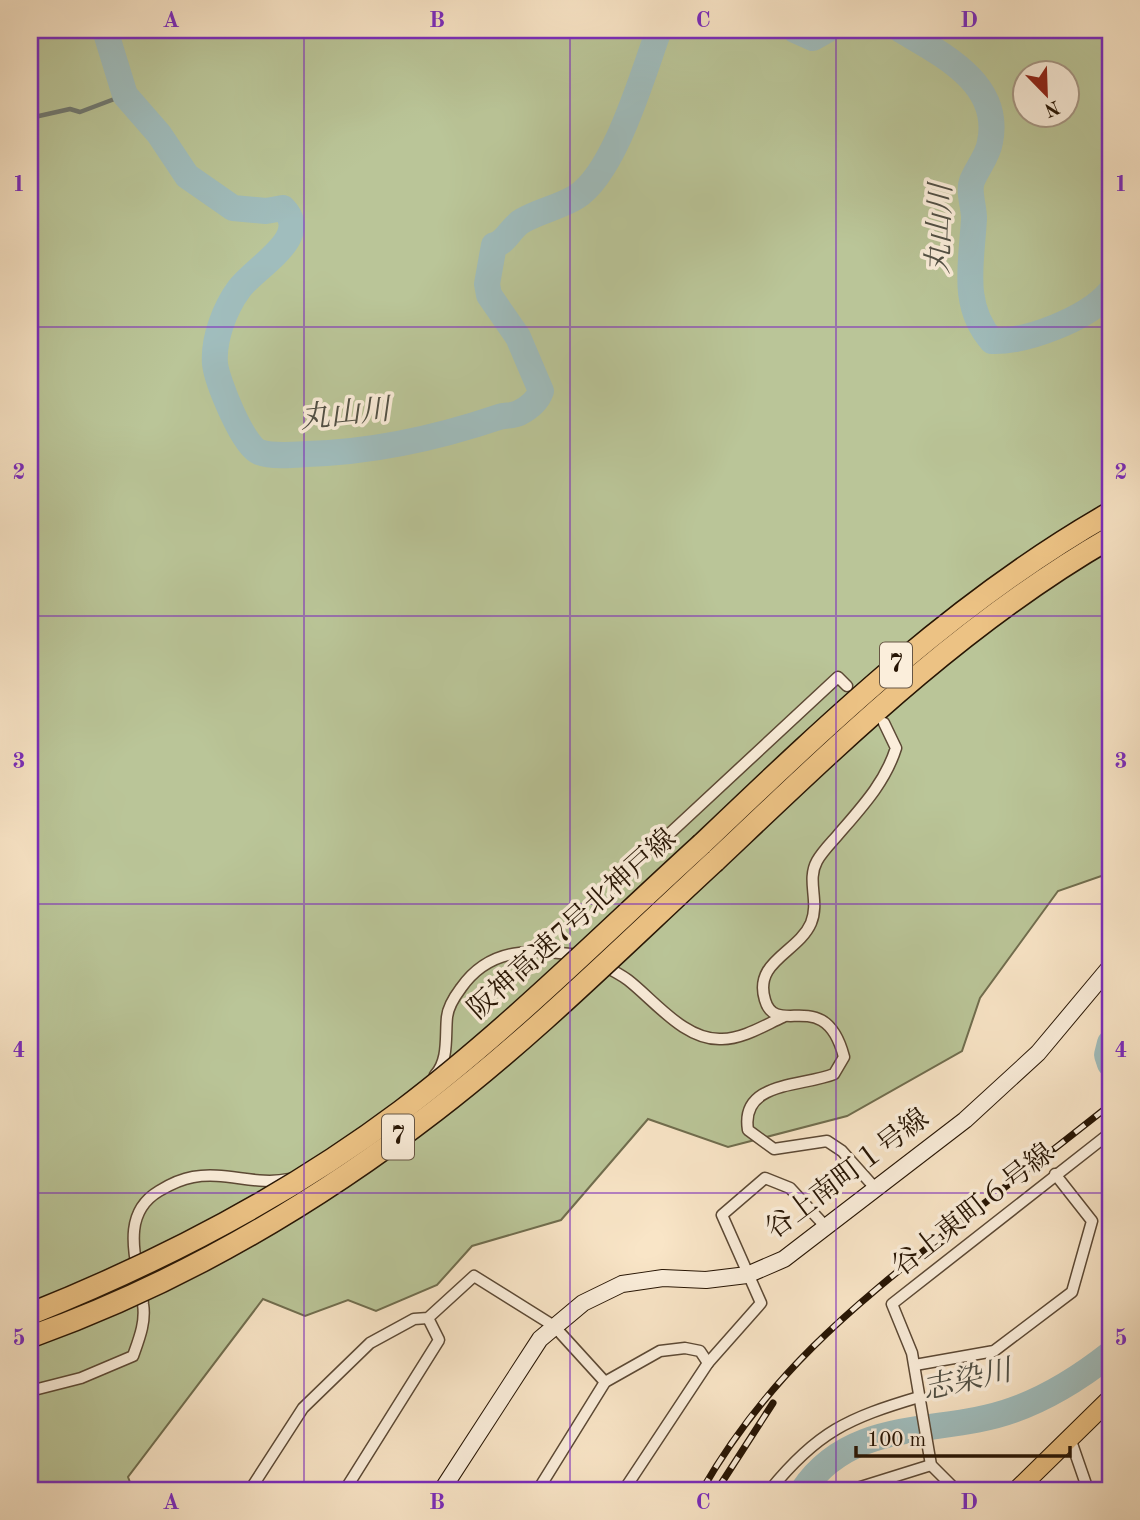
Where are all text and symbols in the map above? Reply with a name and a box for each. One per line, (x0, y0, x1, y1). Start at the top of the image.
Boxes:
text: A (162, 9, 180, 32)
text: B (429, 9, 445, 32)
text: C (695, 9, 711, 32)
text: D (960, 9, 978, 32)
north arrow (1010, 60, 1080, 130)
text: N (1041, 96, 1062, 119)
text: 1 (12, 173, 26, 196)
text: 1 (1114, 173, 1128, 196)
water label: 丸山川 (921, 180, 958, 274)
water label: 丸山川 (298, 392, 394, 435)
text: 2 (12, 461, 26, 484)
text: 2 (1114, 461, 1128, 484)
road number: 7 (880, 642, 912, 688)
text: 3 (12, 750, 26, 773)
text: 3 (1114, 750, 1128, 773)
street label: 阪神高速7号北神戸線 (462, 823, 682, 1025)
text: 4 (12, 1039, 26, 1062)
text: 4 (1114, 1039, 1128, 1062)
street label: 谷上南町１号線 (759, 1102, 935, 1245)
road number: 7 (382, 1114, 414, 1160)
street label: 谷上東町６号線 (886, 1137, 1060, 1282)
text: 5 (12, 1327, 26, 1350)
text: 5 (1114, 1327, 1128, 1350)
water label: 志染川 (919, 1353, 1017, 1406)
scale bar (856, 1415, 1070, 1459)
text: 100 m (867, 1430, 926, 1451)
text: A (162, 1491, 180, 1514)
text: B (429, 1491, 445, 1514)
text: C (695, 1491, 711, 1514)
text: D (960, 1491, 978, 1514)

